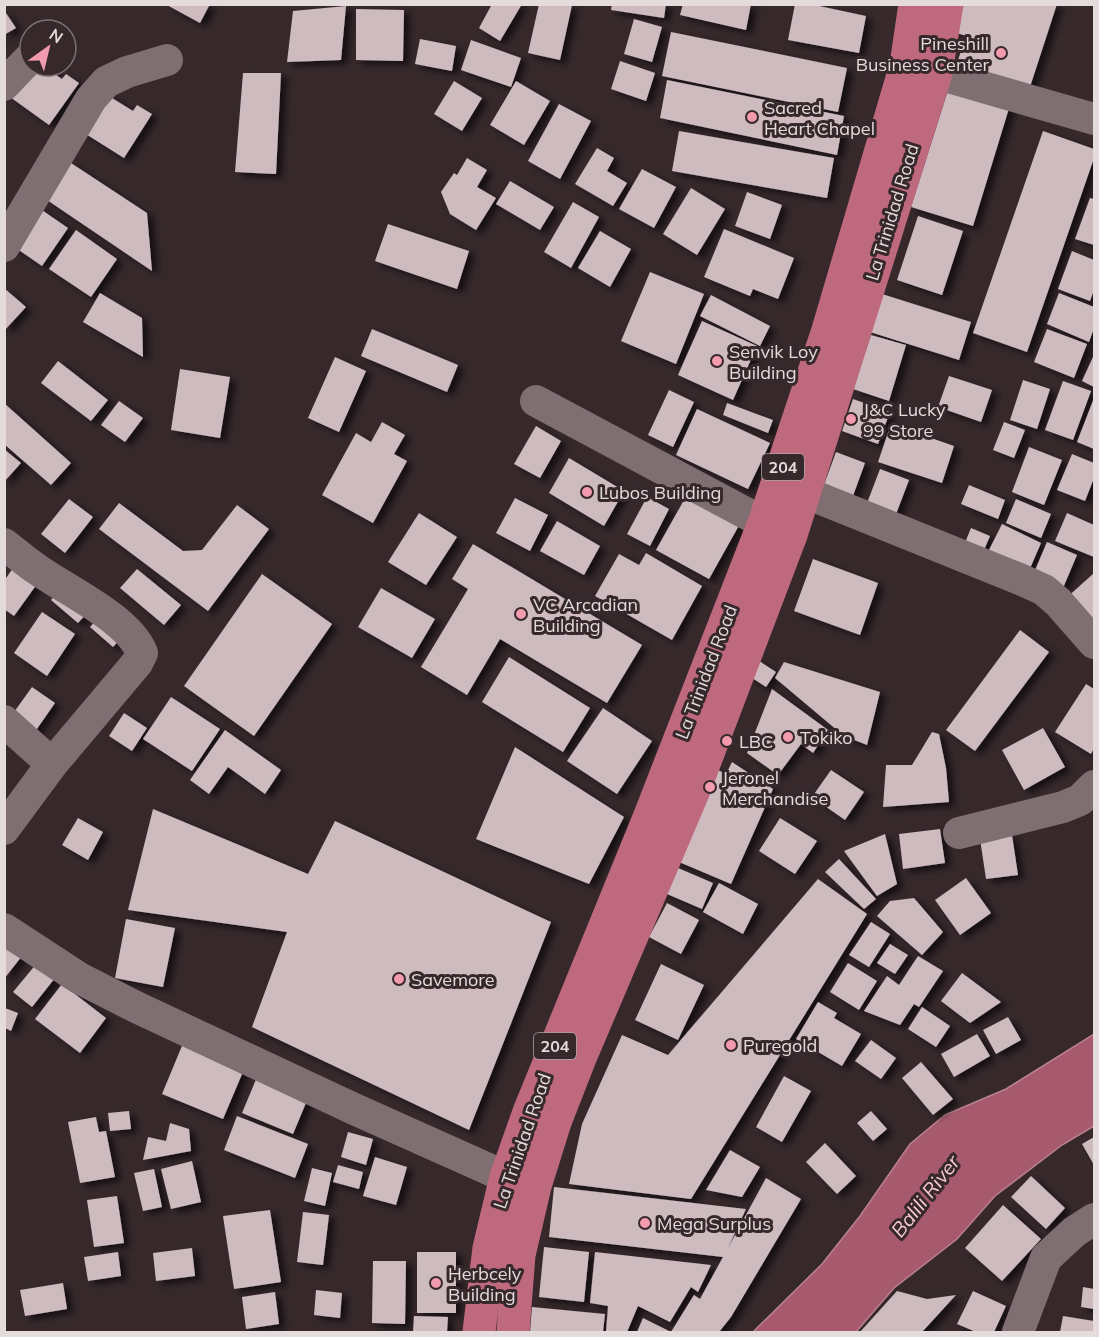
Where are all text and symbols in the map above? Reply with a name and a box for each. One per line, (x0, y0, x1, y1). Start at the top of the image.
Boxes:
north arrow (18, 18, 78, 78)
text: N (46, 24, 67, 47)
place label: Pineshill Business Center (856, 32, 989, 76)
marker: Pineshill Business Center (994, 46, 1008, 60)
place label: Sacred Heart Chapel (764, 96, 875, 140)
marker: Sacred Heart Chapel (745, 110, 759, 124)
street label: La Trinidad Road (860, 141, 924, 283)
place label: Senvik Loy Building (729, 340, 818, 384)
marker: Senvik Loy Building (710, 354, 724, 368)
place label: J&C Lucky 99 Store (863, 398, 946, 442)
marker: J&C Lucky 99 Store (844, 412, 858, 426)
road number: 204 (762, 454, 804, 480)
place label: Lubos Building (599, 481, 721, 504)
marker: Lubos Building (580, 485, 594, 499)
place label: VC Arcadian Building (533, 593, 638, 637)
street label: La Trinidad Road (670, 602, 742, 742)
marker: VC Arcadian Building (514, 607, 528, 621)
place label: Tokiko (800, 726, 853, 749)
place label: LBC (739, 730, 773, 753)
marker: Tokiko (781, 730, 795, 744)
marker: LBC (720, 734, 734, 748)
place label: Jeronel Merchandise (722, 766, 828, 810)
marker: Jeronel Merchandise (703, 780, 717, 794)
place label: Savemore (411, 968, 494, 991)
marker: Savemore (392, 972, 406, 986)
road number: 204 (534, 1033, 576, 1059)
place label: Puregold (743, 1034, 817, 1057)
marker: Puregold (724, 1038, 738, 1052)
street label: La Trinidad Road (488, 1070, 556, 1212)
water label: Balili River (885, 1149, 965, 1242)
place label: Mega Surplus (657, 1212, 771, 1235)
marker: Mega Surplus (638, 1216, 652, 1230)
place label: Herbcely Building (448, 1262, 522, 1306)
marker: Herbcely Building (429, 1276, 443, 1290)

